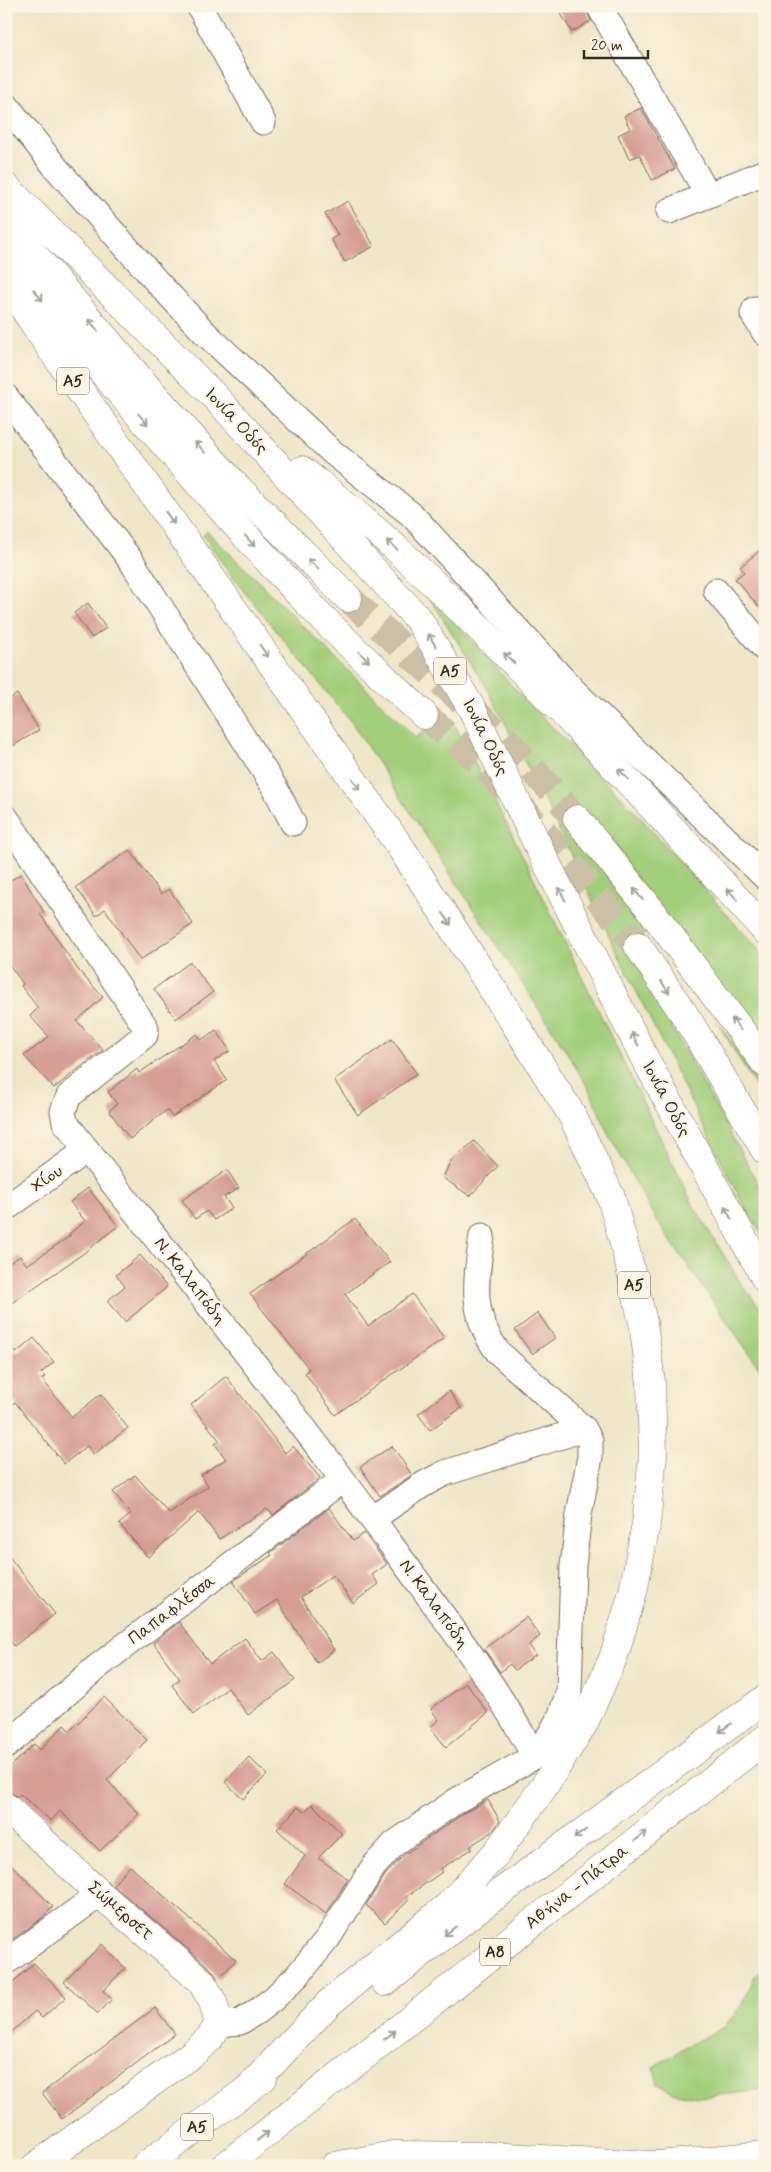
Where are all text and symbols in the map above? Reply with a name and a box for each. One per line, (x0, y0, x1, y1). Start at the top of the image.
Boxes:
scale bar (584, 28, 647, 60)
text: 20 m (591, 36, 623, 56)
one-way arrow (32, 289, 43, 302)
one-way arrow (88, 318, 99, 331)
road number: Α5 (57, 368, 89, 394)
street label: Ιονία Οδός (199, 382, 273, 460)
one-way arrow (137, 413, 148, 426)
one-way arrow (194, 440, 206, 453)
one-way arrow (165, 511, 175, 525)
one-way arrow (244, 534, 256, 547)
one-way arrow (386, 540, 399, 551)
one-way arrow (307, 558, 319, 570)
one-way arrow (426, 634, 436, 648)
one-way arrow (259, 644, 269, 658)
one-way arrow (358, 651, 370, 663)
one-way arrow (503, 652, 515, 664)
road number: Α5 (434, 658, 466, 684)
street label: Ιονία Οδός (456, 694, 514, 780)
one-way arrow (617, 768, 629, 780)
one-way arrow (351, 777, 361, 791)
one-way arrow (557, 886, 567, 901)
one-way arrow (632, 887, 644, 900)
one-way arrow (726, 887, 738, 900)
one-way arrow (442, 912, 452, 926)
one-way arrow (660, 980, 670, 994)
one-way arrow (730, 1017, 741, 1031)
one-way arrow (630, 1032, 639, 1047)
street label: Ιονία Οδός (636, 1056, 696, 1142)
street label: Χίου (26, 1159, 68, 1199)
one-way arrow (723, 1206, 732, 1221)
street label: Ν. Καλαπόδη (148, 1232, 232, 1330)
road number: Α5 (618, 1272, 650, 1298)
street label: Ν. Καλαπόδη (393, 1554, 475, 1654)
street label: Παπαφλέσσα (123, 1568, 221, 1651)
one-way arrow (718, 1723, 732, 1733)
one-way arrow (573, 1829, 587, 1839)
one-way arrow (634, 1831, 647, 1842)
street label: Αθήνα - Πάτρα (520, 1839, 634, 1935)
street label: Σώμερσετ (82, 1876, 158, 1946)
one-way arrow (443, 1925, 456, 1936)
road number: Α8 (480, 1938, 510, 1965)
one-way arrow (383, 2029, 396, 2040)
road number: Α5 (181, 2114, 213, 2140)
one-way arrow (256, 2130, 269, 2141)

